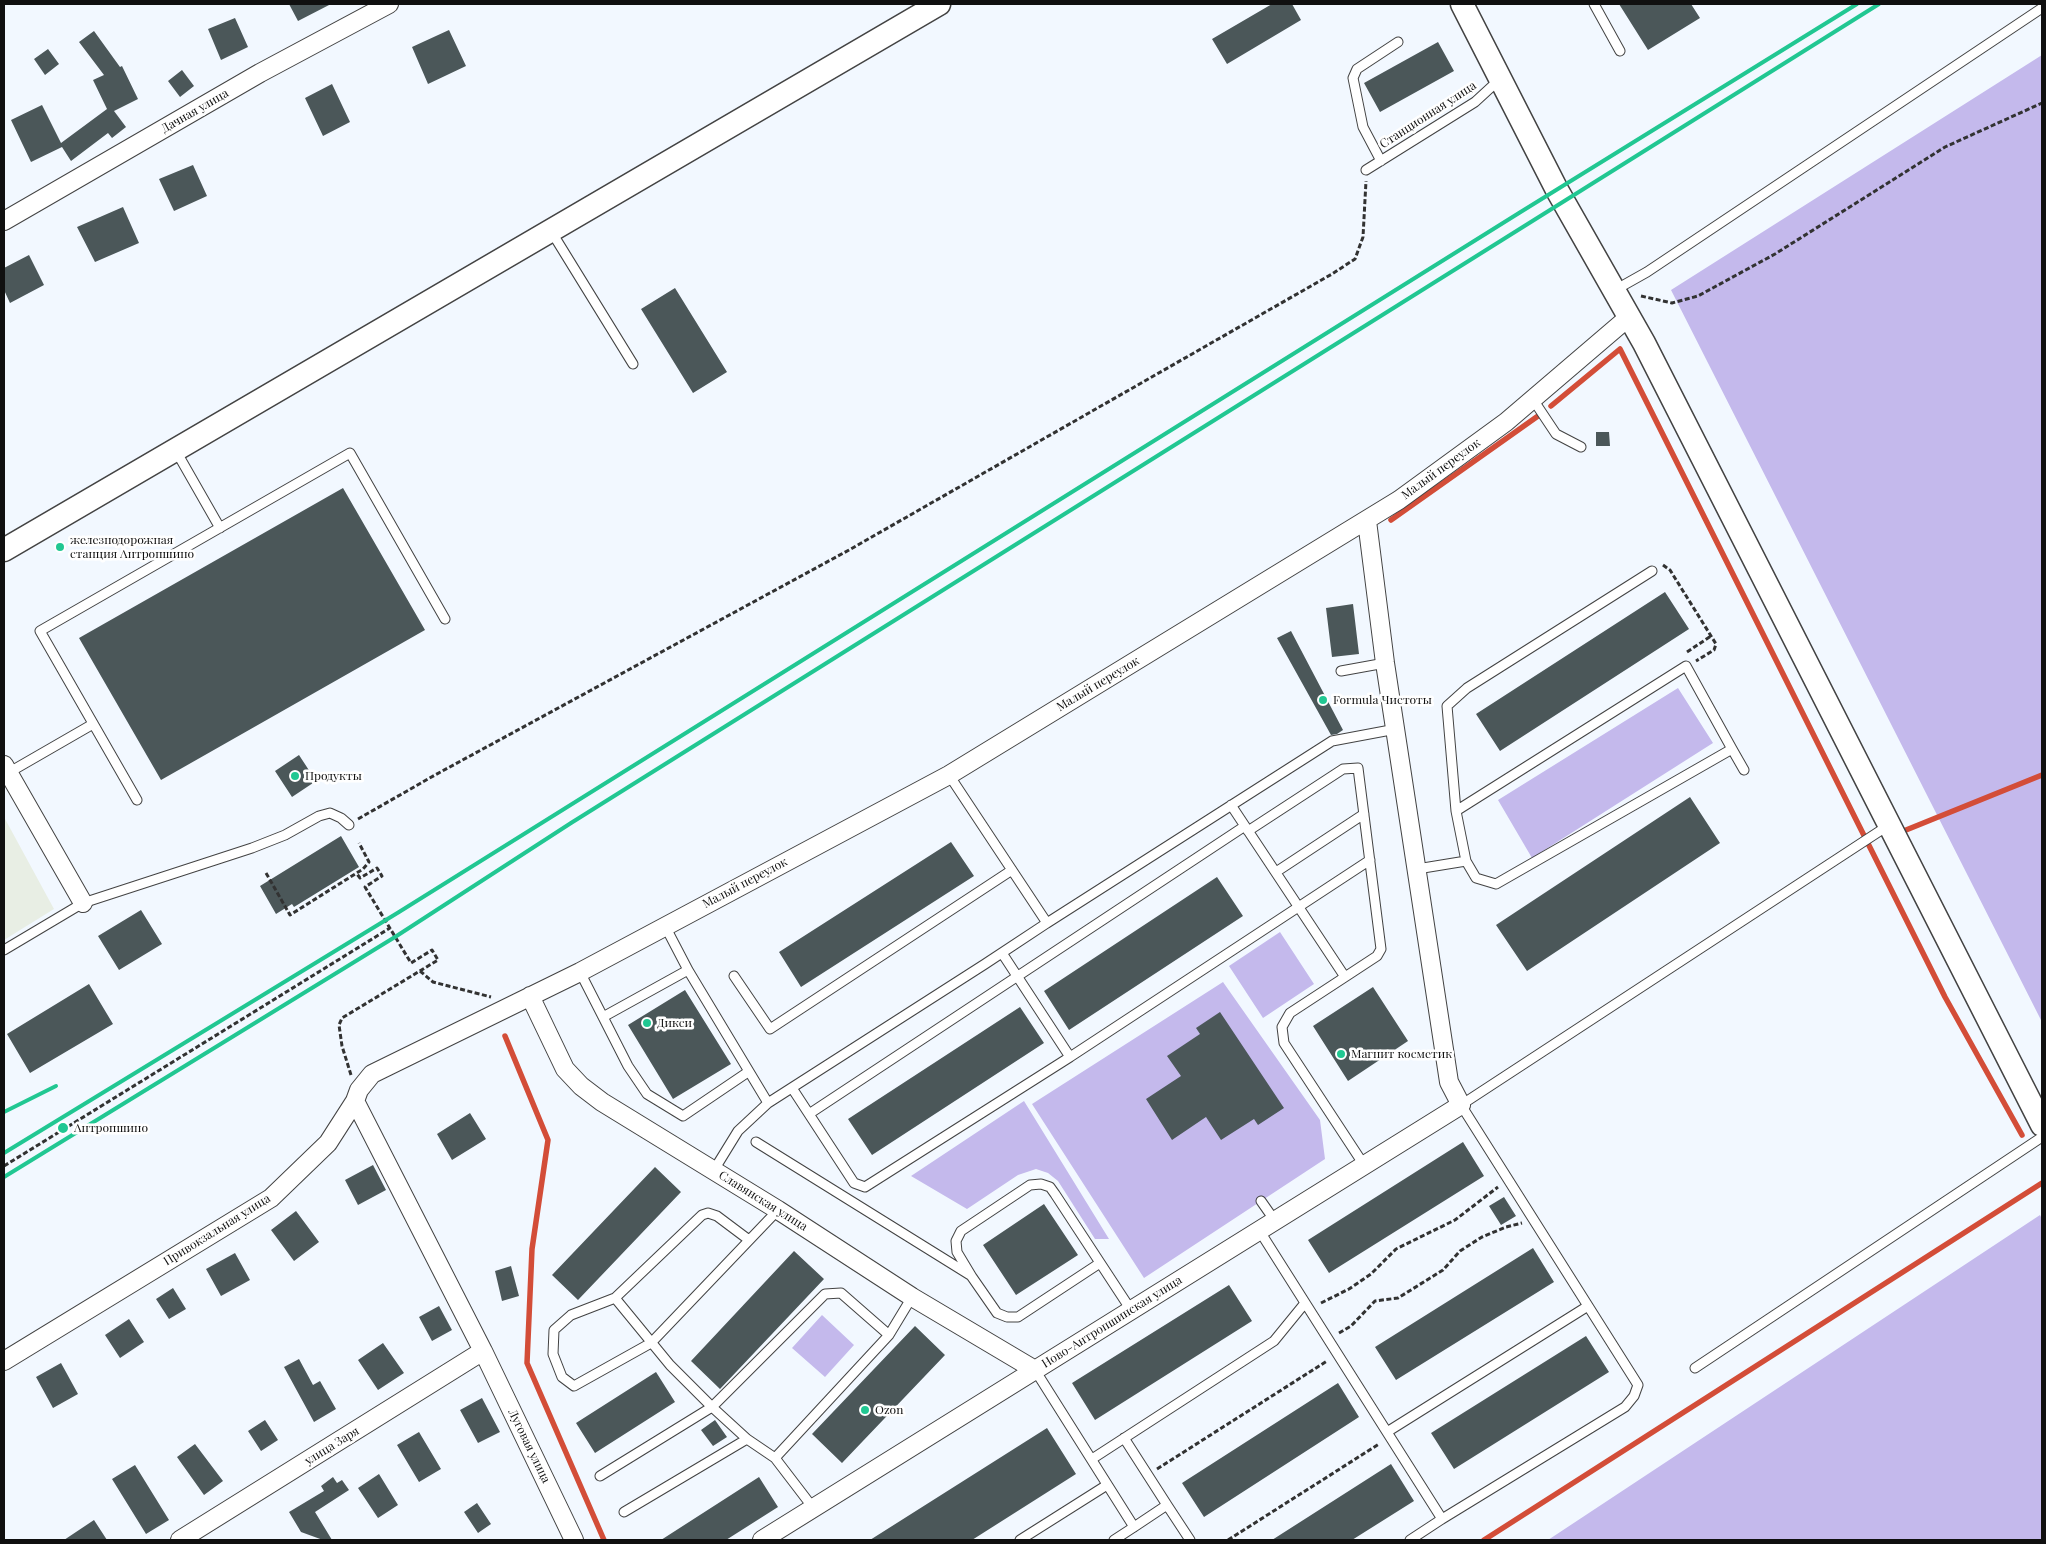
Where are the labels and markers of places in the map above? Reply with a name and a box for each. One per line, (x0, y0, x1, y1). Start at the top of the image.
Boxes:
place label: железнодорожная станция Антропшино (70, 533, 194, 561)
marker: железнодорожная станция Антропшино (54, 541, 66, 553)
place label: Formula Чистоты (1333, 693, 1432, 707)
marker: Formula Чистоты (1317, 694, 1329, 706)
place label: Продукты (305, 769, 362, 783)
marker: Продукты (289, 770, 301, 782)
place label: Дикси (657, 1016, 692, 1030)
marker: Дикси (641, 1017, 653, 1029)
place label: Магнит косметик (1351, 1047, 1452, 1061)
marker: Магнит косметик (1335, 1048, 1347, 1060)
marker: Антропшино (56, 1121, 70, 1135)
place label: Антропшино (74, 1121, 148, 1135)
place label: Ozon (875, 1403, 903, 1417)
marker: Ozon (859, 1404, 871, 1416)

